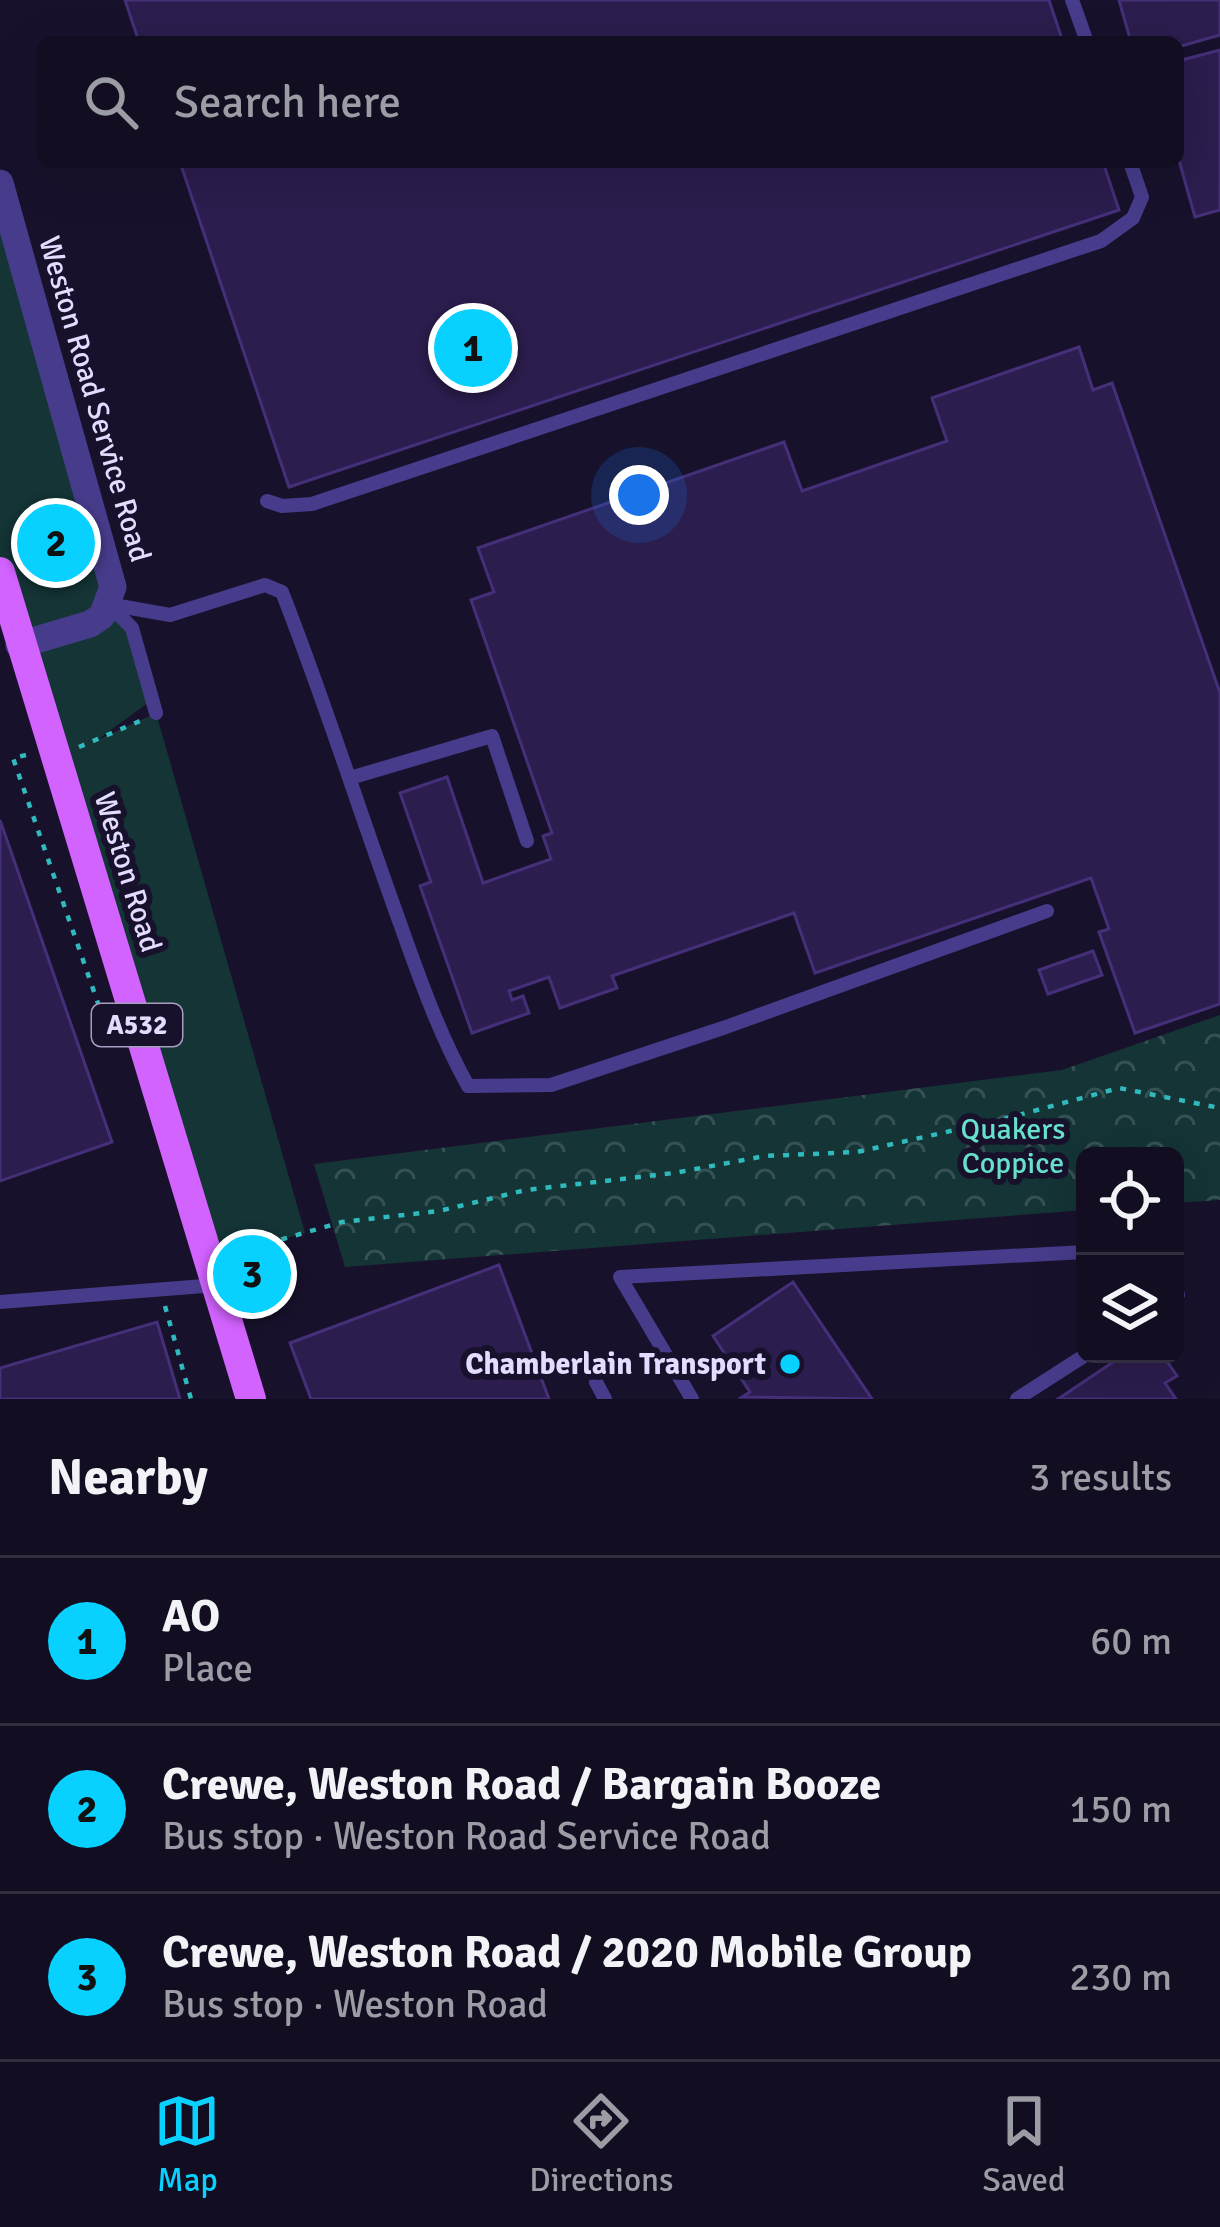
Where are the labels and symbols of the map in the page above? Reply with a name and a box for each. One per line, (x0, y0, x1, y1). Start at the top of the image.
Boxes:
street label: Weston Road Service Road (30, 232, 159, 566)
pin: 1 (434, 303, 512, 393)
your location (609, 465, 669, 525)
pin: 2 (17, 498, 95, 588)
street label: Weston Road (86, 788, 169, 957)
road number: A532 (92, 1004, 182, 1046)
park label: Quakers Coppice (961, 1111, 1065, 1182)
pin: 3 (213, 1229, 291, 1319)
place label: Chamberlain Transport (465, 1346, 766, 1383)
marker: Chamberlain Transport (777, 1351, 803, 1377)

